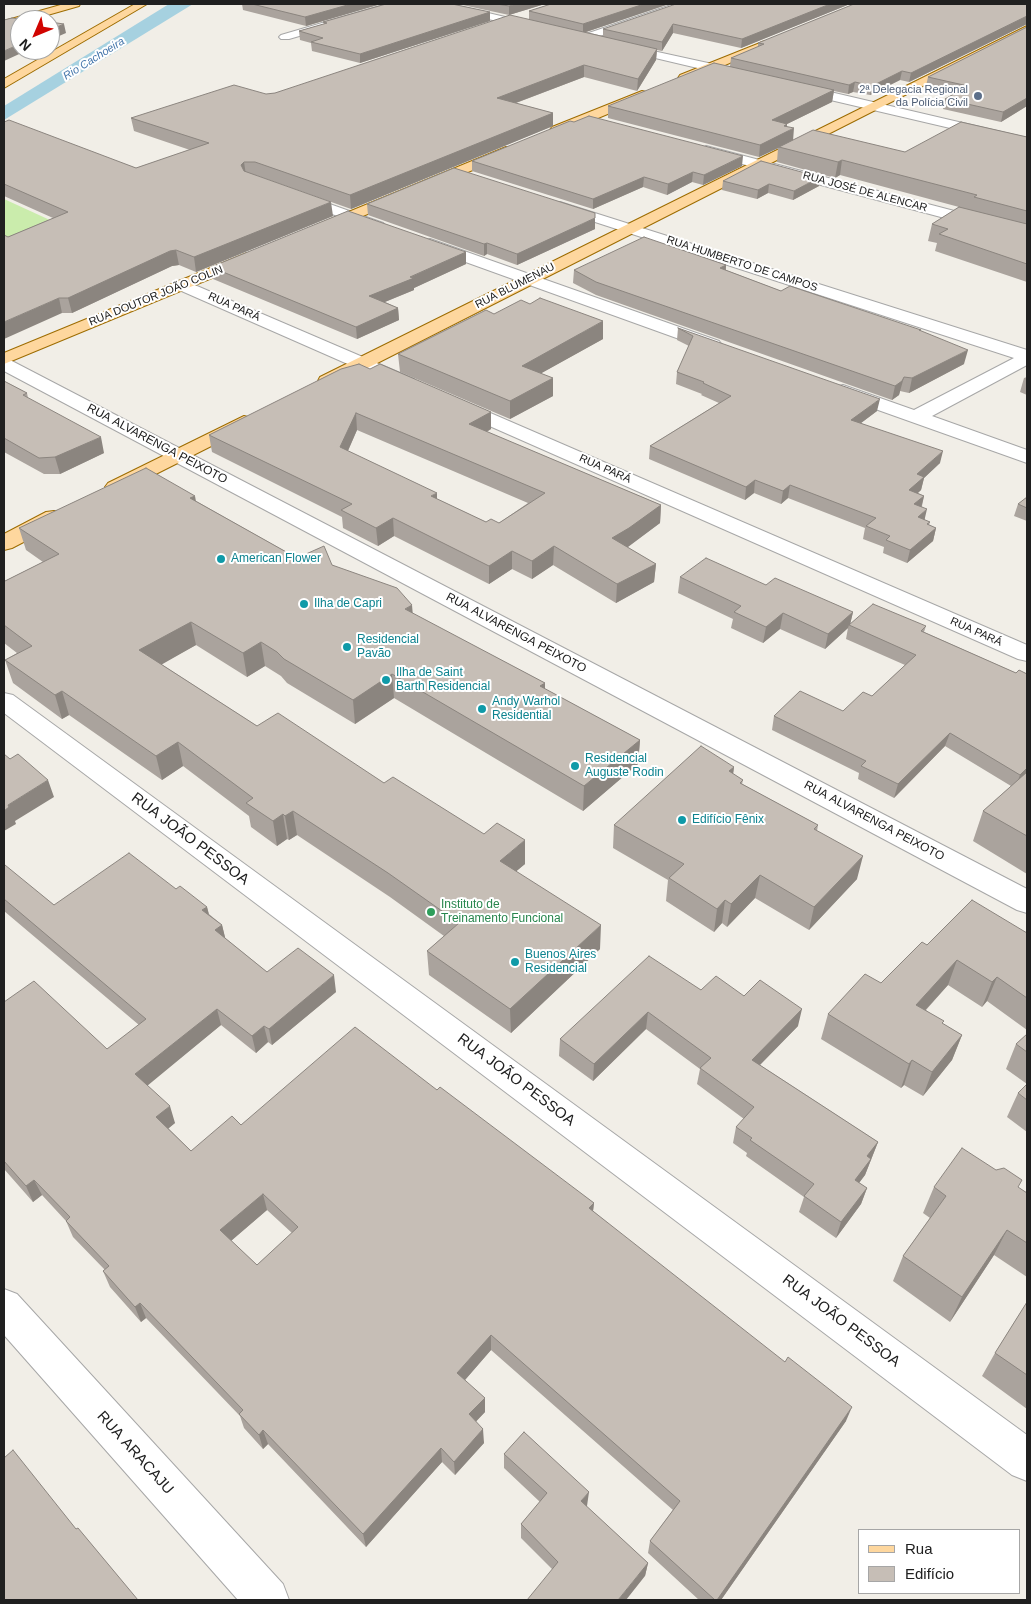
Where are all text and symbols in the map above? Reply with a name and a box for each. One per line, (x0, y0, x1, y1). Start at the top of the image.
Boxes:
north arrow (10, 10, 60, 60)
water label: Rio Cachoeira (61, 35, 127, 83)
text: N (16, 36, 34, 54)
place label: 2ª Delegacia Regional da Polícia Civil (859, 83, 968, 109)
marker: 2ª Delegacia Regional da Polícia Civil (972, 90, 984, 102)
street label: RUA JOSÉ DE ALENCAR (801, 169, 929, 215)
street label: RUA HUMBERTO DE CAMPOS (665, 233, 819, 295)
street label: RUA BLUMENAU (473, 260, 557, 312)
street label: RUA DOUTOR JOÃO COLIN (87, 263, 225, 329)
street label: RUA PARÁ (206, 290, 262, 324)
street label: RUA ALVARENGA PEIXOTO (84, 401, 230, 487)
street label: RUA PARÁ (577, 452, 633, 486)
place label: American Flower (231, 552, 321, 566)
marker: American Flower (215, 553, 227, 565)
street label: RUA ALVARENGA PEIXOTO (443, 590, 589, 676)
place label: Ilha de Capri (314, 597, 382, 611)
marker: Ilha de Capri (298, 598, 310, 610)
street label: RUA PARÁ (948, 615, 1004, 649)
place label: Residencial Pavão (357, 633, 419, 661)
marker: Residencial Pavão (341, 641, 353, 653)
place label: Ilha de Saint Barth Residencial (396, 666, 490, 694)
marker: Ilha de Saint Barth Residencial (380, 674, 392, 686)
place label: Andy Warhol Residential (492, 695, 560, 723)
marker: Andy Warhol Residential (476, 703, 488, 715)
place label: Residencial Auguste Rodin (585, 752, 664, 780)
marker: Residencial Auguste Rodin (569, 760, 581, 772)
street label: RUA ALVARENGA PEIXOTO (801, 778, 947, 864)
street label: RUA JOÃO PESSOA (128, 789, 252, 889)
place label: Edifício Fênix (692, 813, 764, 827)
marker: Edifício Fênix (676, 814, 688, 826)
place label: Instituto de Treinamento Funcional (441, 898, 563, 926)
marker: Instituto de Treinamento Funcional (425, 906, 437, 918)
place label: Buenos Aires Residencial (525, 948, 596, 976)
marker: Buenos Aires Residencial (509, 956, 521, 968)
street label: RUA JOÃO PESSOA (454, 1030, 578, 1130)
street label: RUA JOÃO PESSOA (779, 1271, 903, 1371)
street label: RUA ARACAJU (93, 1408, 177, 1498)
legend (858, 1529, 1021, 1594)
text: Rua (905, 1540, 933, 1557)
text: Edifício (905, 1565, 954, 1582)

